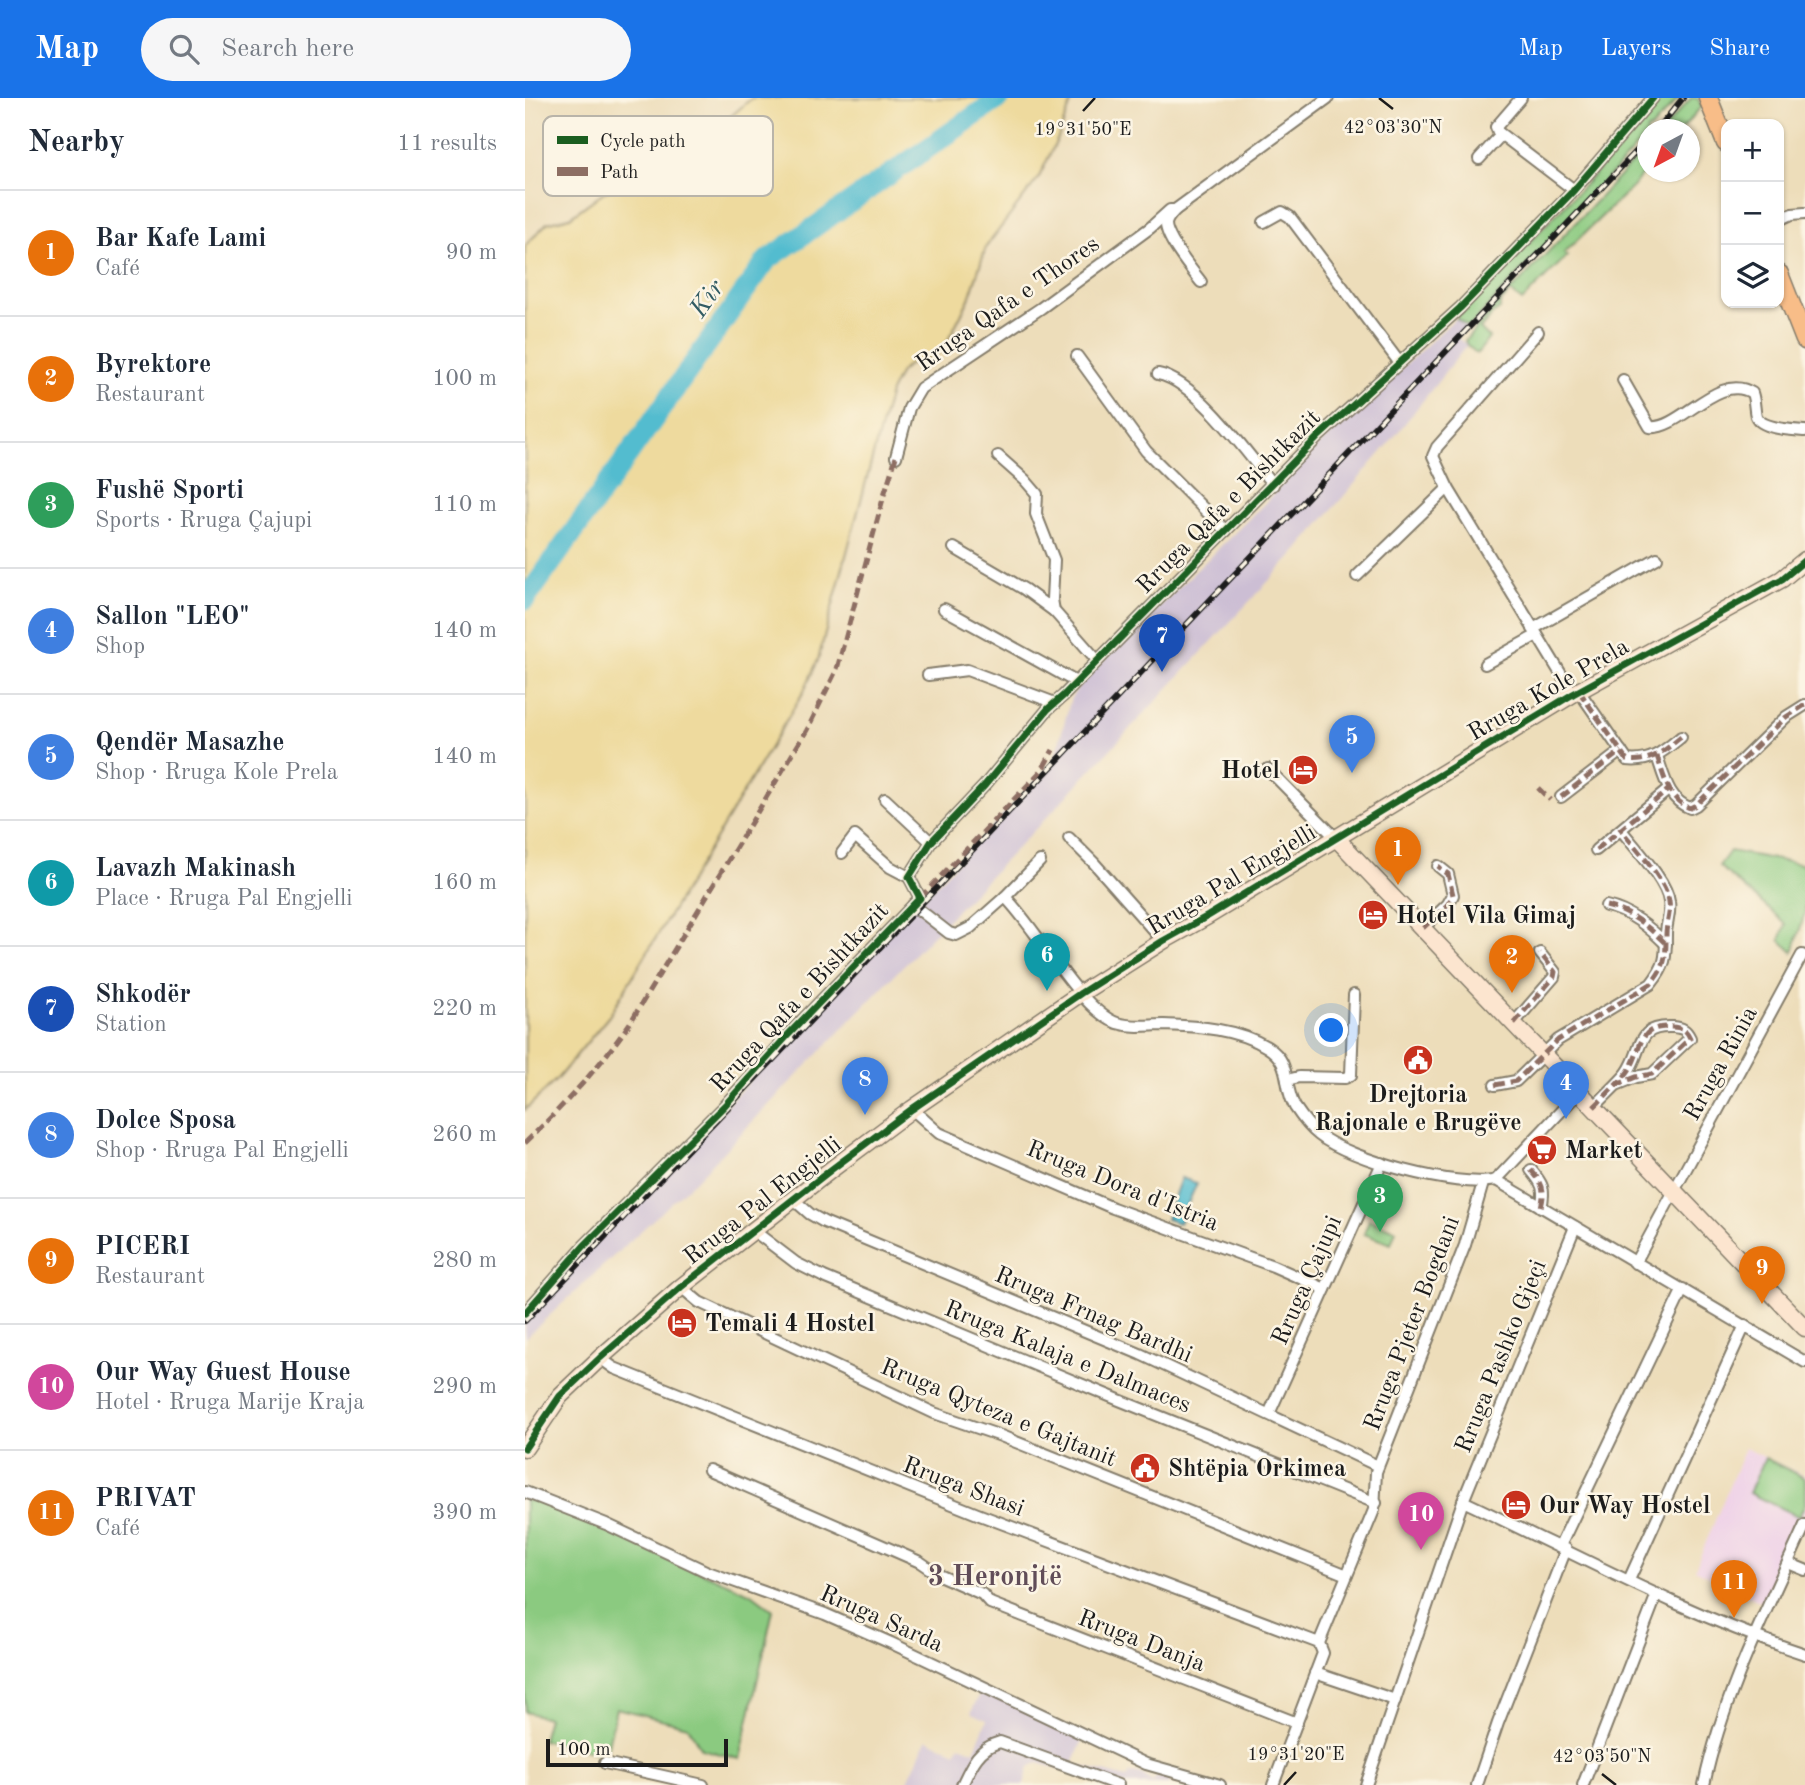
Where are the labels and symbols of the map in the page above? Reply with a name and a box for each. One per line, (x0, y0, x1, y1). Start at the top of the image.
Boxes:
legend (543, 116, 773, 196)
text: 42°03'30"N (1344, 119, 1442, 137)
north arrow (1637, 119, 1700, 182)
text: 19°31'50"E (1035, 121, 1131, 139)
text: Cycle path (600, 133, 686, 152)
text: Path (600, 164, 638, 183)
street label: Rruga Qafa e Thores (912, 232, 1104, 377)
water label: Kir (685, 275, 730, 324)
street label: Rruga Qafa e Bishtkazit (1133, 406, 1326, 599)
pin: 7 (1139, 614, 1185, 672)
street label: Rruga Kole Prela (1465, 635, 1634, 746)
pin: 5 (1329, 715, 1375, 773)
hotel icon: Hotel (1286, 753, 1320, 787)
place label: Hotel (1221, 760, 1280, 784)
street label: Rruga Pal Engjelli (1143, 821, 1321, 941)
pin: 1 (1375, 827, 1421, 885)
hotel icon: Hotel Vila Gimaj (1356, 898, 1390, 932)
street label: Rruga Qafa e Bishtkazit (707, 899, 894, 1098)
place label: Hotel Vila Gimaj (1396, 905, 1576, 929)
pin: 6 (1024, 933, 1070, 991)
pin: 2 (1489, 935, 1535, 993)
street label: Rruga Rinia (1681, 1003, 1763, 1125)
your location (1314, 1013, 1348, 1047)
public building icon: Drejtoria Rajonale e Rrugëve (1401, 1043, 1435, 1077)
pin: 8 (842, 1057, 888, 1115)
pin: 4 (1543, 1061, 1589, 1119)
place label: Drejtoria Rajonale e Rrugëve (1315, 1084, 1521, 1136)
street label: Rruga Pal Engjelli (680, 1133, 846, 1270)
supermarket icon: Market (1525, 1133, 1559, 1167)
street label: Rruga Dora d'Istria (1023, 1137, 1222, 1236)
place label: Market (1565, 1140, 1643, 1164)
pin: 3 (1357, 1174, 1403, 1232)
street label: Rruga Çajupi (1269, 1213, 1347, 1349)
street label: Rruga Pjeter Bogdani (1361, 1213, 1465, 1434)
pin: 9 (1739, 1246, 1785, 1304)
street label: Rruga Pashko Gjeçi (1452, 1257, 1552, 1457)
street label: Rruga Frnag Bardhi (991, 1263, 1196, 1368)
street label: Rruga Kalaja e Dalmaces (941, 1297, 1194, 1418)
hotel icon: Temali 4 Hostel (665, 1306, 699, 1340)
place label: Temali 4 Hostel (705, 1313, 875, 1337)
street label: Rruga Qyteza e Gajtanit (877, 1355, 1120, 1472)
public building icon: Shtëpia Orkimea (1128, 1451, 1162, 1485)
street label: Rruga Shasi (899, 1454, 1027, 1522)
place label: Shtëpia Orkimea (1168, 1458, 1346, 1482)
hotel icon: Our Way Hostel (1499, 1488, 1533, 1522)
pin: 10 (1398, 1492, 1444, 1550)
place label: Our Way Hostel (1539, 1495, 1710, 1519)
pin: 11 (1711, 1560, 1757, 1618)
district label: 3 Heronjtë (928, 1564, 1062, 1592)
street label: Rruga Sarda (816, 1582, 947, 1658)
street label: Rruga Danja (1074, 1607, 1208, 1677)
scale bar (546, 1736, 728, 1768)
text: 19°31'20"E (1248, 1746, 1344, 1764)
text: 42°03'50"N (1553, 1748, 1651, 1766)

